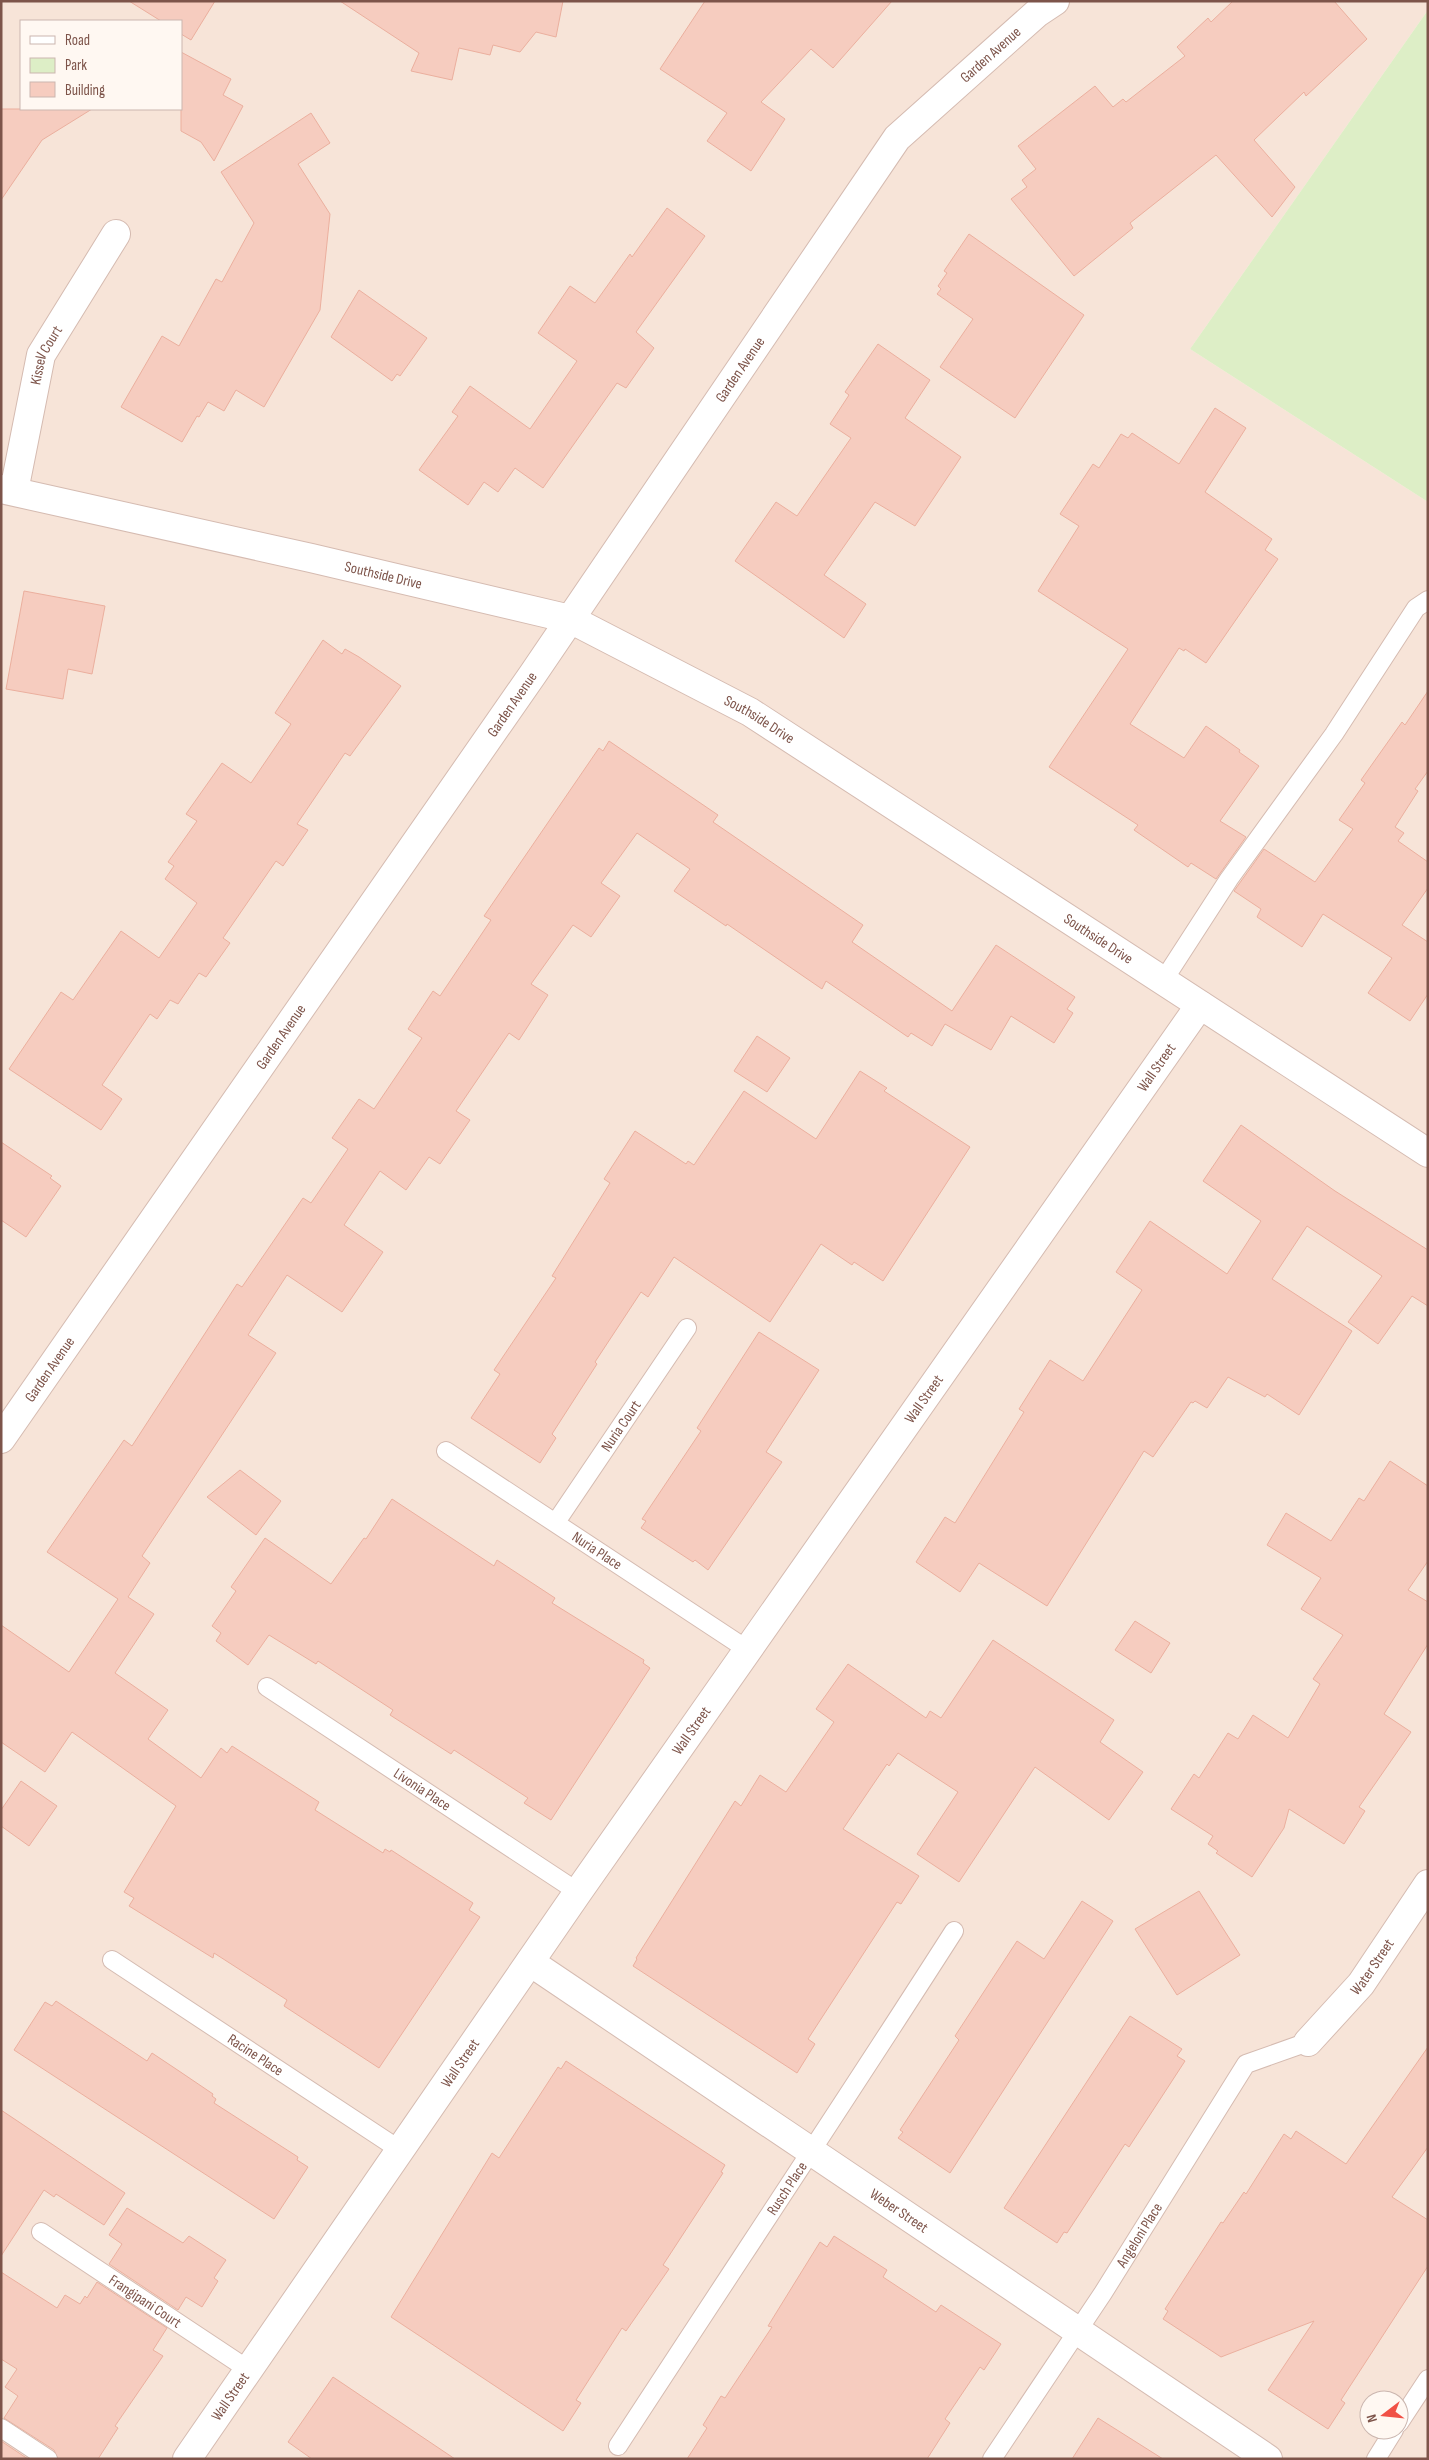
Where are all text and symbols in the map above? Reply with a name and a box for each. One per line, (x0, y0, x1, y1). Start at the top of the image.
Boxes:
legend (20, 20, 182, 110)
street label: Garden Avenue (956, 22, 1025, 87)
text: Road (65, 31, 90, 50)
text: Park (65, 56, 87, 75)
text: Building (65, 81, 105, 100)
street label: Kissell Court (26, 322, 67, 386)
street label: Garden Avenue (711, 333, 769, 406)
street label: Southside Drive (343, 557, 424, 593)
street label: Garden Avenue (483, 668, 541, 740)
street label: Southside Drive (721, 691, 798, 748)
street label: Southside Drive (1060, 909, 1137, 968)
street label: Garden Avenue (252, 1000, 310, 1073)
street label: Wall Street (1133, 1039, 1180, 1095)
street label: Garden Avenue (20, 1333, 79, 1405)
street label: Wall Street (900, 1371, 948, 1427)
street label: Nuria Court (597, 1396, 645, 1455)
street label: Nuria Place (568, 1527, 626, 1574)
street label: Wall Street (668, 1702, 715, 1758)
street label: Livonia Place (390, 1764, 454, 1815)
street label: Water Street (1346, 1935, 1398, 1999)
street label: Racine Place (224, 2029, 287, 2080)
street label: Wall Street (437, 2035, 484, 2091)
street label: Rusch Place (762, 2158, 811, 2219)
street label: Weber Street (866, 2184, 932, 2237)
street label: Angeloni Place (1111, 2199, 1166, 2272)
street label: Frangipani Court (105, 2270, 185, 2332)
street label: Wall Street (207, 2368, 254, 2424)
north arrow (1359, 2390, 1409, 2440)
text: N (1363, 2413, 1381, 2424)

